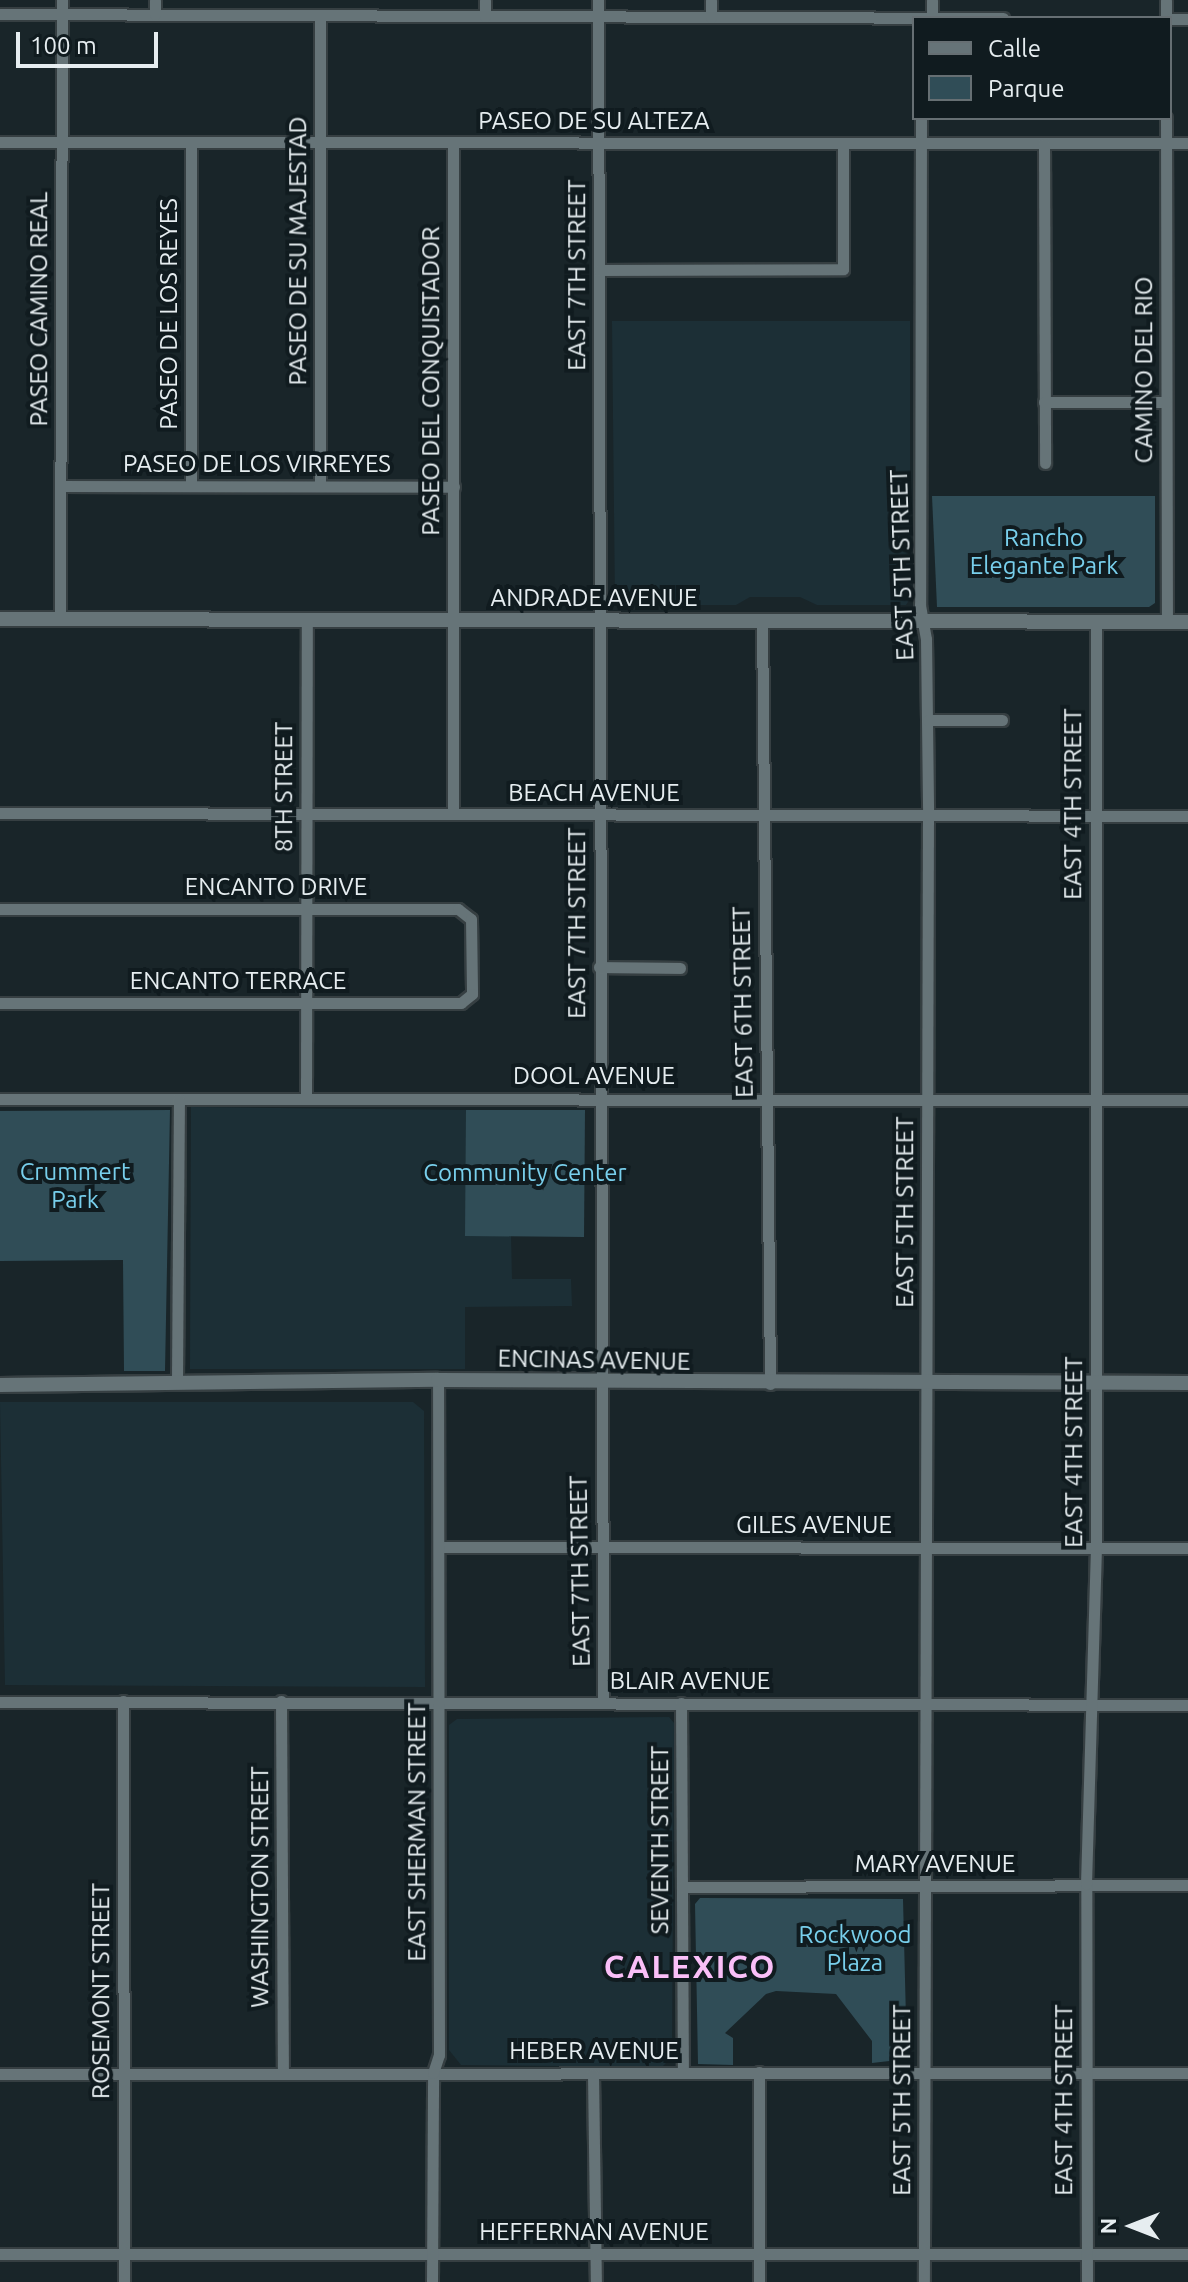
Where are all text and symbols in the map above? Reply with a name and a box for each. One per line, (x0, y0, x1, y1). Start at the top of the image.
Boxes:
scale bar (20, 16, 162, 66)
legend (912, 16, 1172, 120)
text: 100 m (30, 32, 97, 59)
text: Calle (988, 35, 1041, 62)
text: Parque (988, 75, 1065, 102)
street label: PASEO DE SU ALTEZA (478, 107, 710, 135)
street label: PASEO DE SU MAJESTAD (284, 117, 312, 385)
street label: EAST 7TH STREET (563, 179, 591, 371)
street label: PASEO CAMINO REAL (25, 192, 53, 426)
street label: PASEO DE LOS REYES (155, 198, 183, 430)
street label: PASEO DEL CONQUISTADOR (417, 226, 445, 536)
street label: CAMINO DEL RIO (1130, 277, 1158, 463)
street label: PASEO DE LOS VIRREYES (123, 450, 391, 478)
street label: EAST 5TH STREET (884, 469, 920, 661)
park label: Rancho Elegante Park (970, 524, 1118, 580)
street label: ANDRADE AVENUE (491, 584, 697, 612)
street label: EAST 4TH STREET (1059, 708, 1087, 900)
street label: 8TH STREET (270, 722, 298, 852)
street label: BEACH AVENUE (508, 779, 680, 807)
street label: EAST 7TH STREET (563, 827, 591, 1019)
street label: ENCANTO DRIVE (185, 873, 367, 901)
street label: EAST 6TH STREET (727, 906, 759, 1098)
street label: ENCANTO TERRACE (130, 967, 346, 995)
street label: DOOL AVENUE (513, 1062, 675, 1090)
street label: EAST 5TH STREET (891, 1116, 919, 1308)
park label: Crummert Park (20, 1158, 130, 1214)
park label: Community Center (423, 1159, 627, 1187)
street label: ENCINAS AVENUE (497, 1344, 691, 1376)
street label: EAST 4TH STREET (1060, 1356, 1088, 1548)
street label: EAST 7TH STREET (564, 1475, 596, 1667)
street label: GILES AVENUE (736, 1511, 892, 1539)
street label: BLAIR AVENUE (610, 1667, 770, 1695)
street label: EAST SHERMAN STREET (403, 1702, 431, 1962)
street label: SEVENTH STREET (646, 1746, 674, 1934)
street label: WASHINGTON STREET (246, 1766, 274, 2008)
street label: MARY AVENUE (855, 1850, 1015, 1878)
street label: ROSEMONT STREET (87, 1883, 115, 2099)
park label: Rockwood Plaza (799, 1921, 911, 1977)
district label: CALEXICO (604, 1947, 776, 1985)
street label: EAST 5TH STREET (888, 2004, 916, 2196)
street label: EAST 4TH STREET (1050, 2004, 1078, 2196)
street label: HEBER AVENUE (509, 2037, 679, 2065)
north arrow (1092, 2186, 1172, 2266)
street label: HEFFERNAN AVENUE (479, 2218, 709, 2246)
text: N (1095, 2218, 1120, 2234)

